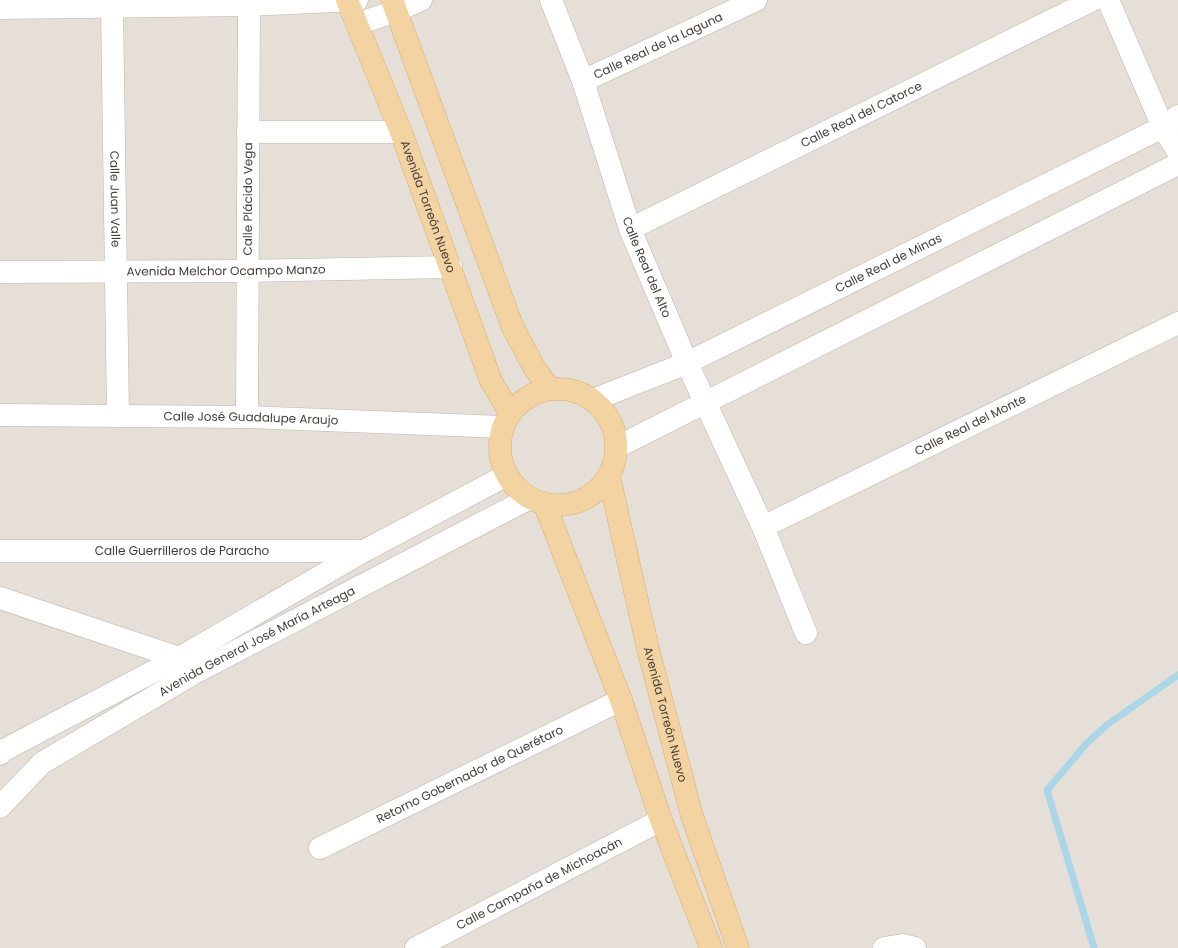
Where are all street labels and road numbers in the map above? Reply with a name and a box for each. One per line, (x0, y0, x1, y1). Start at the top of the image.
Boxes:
street label: Calle Real de la Laguna (590, 8, 725, 83)
street label: Calle Real del Catorce (797, 77, 925, 151)
street label: Avenida Torreón Nuevo (397, 138, 460, 275)
street label: Calle Plácido Vega (239, 142, 256, 256)
street label: Calle Juan Valle (106, 151, 125, 247)
street label: Calle Real del Alto (619, 215, 676, 320)
street label: Calle Real de Minas (832, 229, 945, 296)
street label: Avenida Melchor Ocampo Manzo (126, 260, 326, 279)
street label: Calle Real del Monte (911, 390, 1029, 459)
street label: Calle José Guadalupe Araujo (163, 407, 339, 429)
street label: Calle Guerrilleros de Paracho (95, 542, 270, 559)
street label: Avenida General José María Arteaga (155, 582, 358, 700)
street label: Avenida Torreón Nuevo (640, 645, 692, 784)
street label: Retorno Gobernador de Querétaro (373, 721, 566, 827)
street label: Calle Campaña de Michoacán (453, 833, 625, 934)

